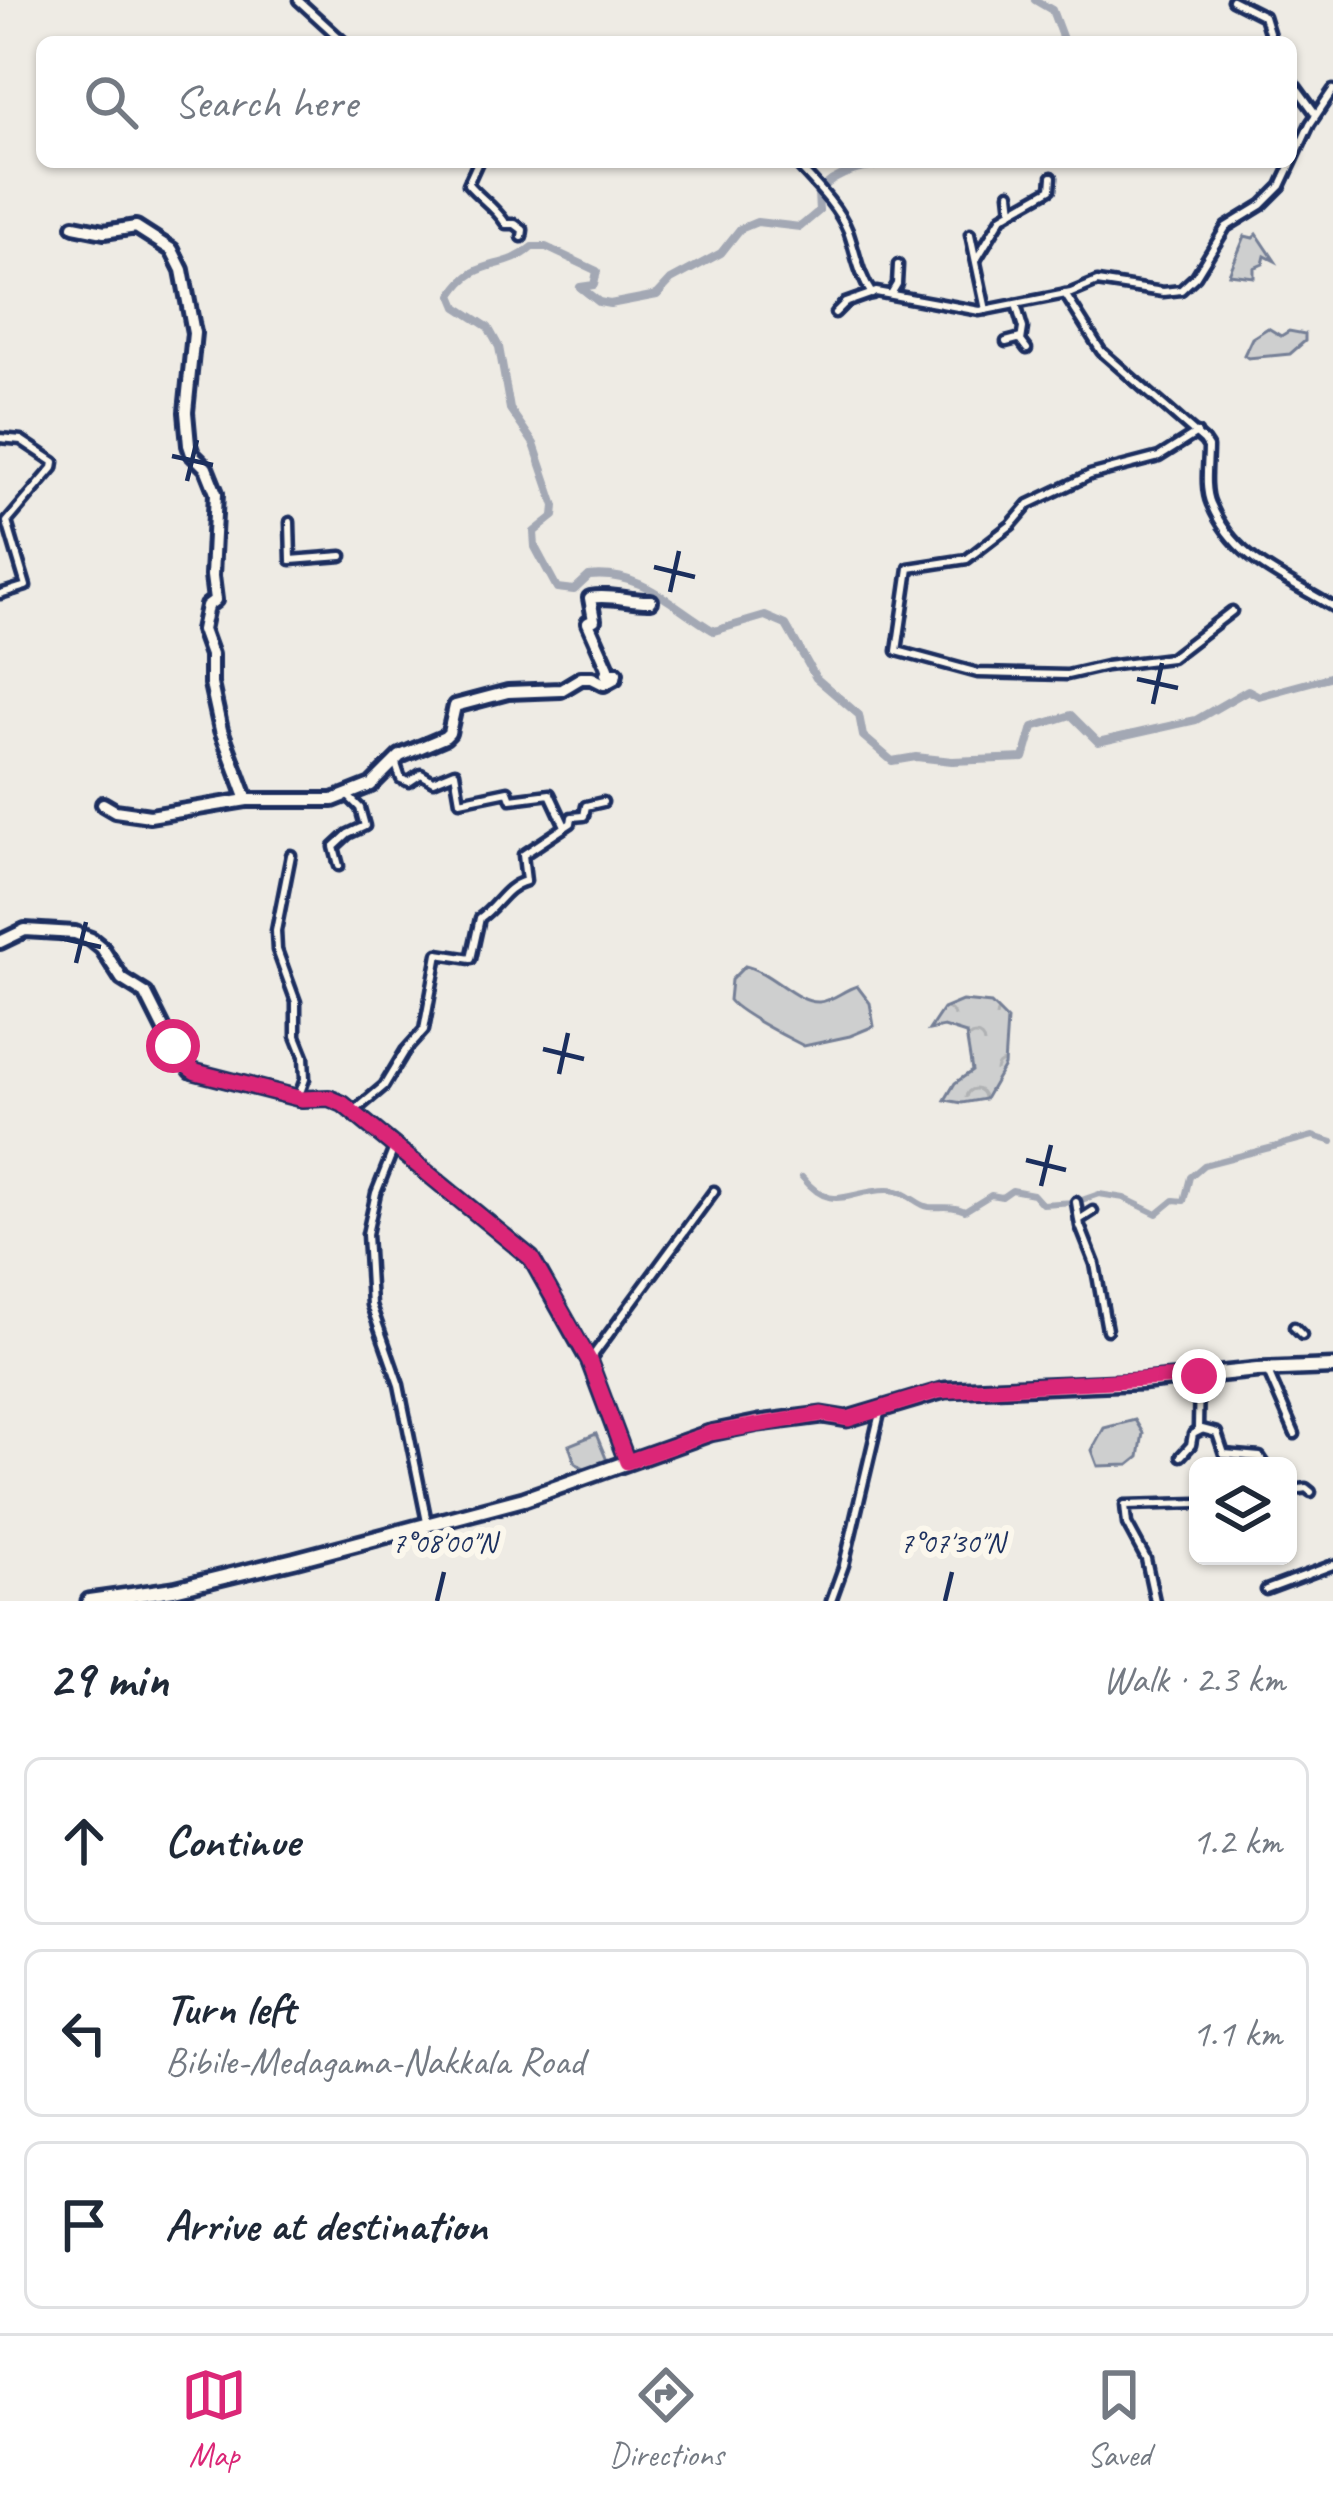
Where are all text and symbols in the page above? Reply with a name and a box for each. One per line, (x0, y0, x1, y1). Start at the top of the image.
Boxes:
search box (36, 36, 1297, 168)
icon: search (78, 69, 144, 135)
text: Search here (174, 74, 357, 131)
route start (146, 1019, 200, 1073)
route end (1172, 1349, 1226, 1403)
map controls (1189, 1457, 1297, 1565)
button: layers (1189, 1457, 1297, 1565)
text: 7°08'00"N (392, 1523, 501, 1561)
text: 7°07'30"N (900, 1523, 1009, 1561)
text: 29 min (48, 1647, 168, 1711)
text: Walk · 2.3 km (1103, 1655, 1285, 1704)
icon: ahead (51, 1808, 117, 1874)
text: Continue (165, 1813, 299, 1870)
text: 1.2 km (1192, 1817, 1282, 1866)
text: Turn left (165, 1980, 295, 2037)
icon: left (51, 2000, 117, 2066)
text: 1.1 km (1192, 2009, 1282, 2058)
text: Bibile-Medagama-Nakkala Road (165, 2037, 584, 2086)
icon: arrive (51, 2192, 117, 2258)
text: Arrive at destination (165, 2197, 487, 2254)
tab: Map (181, 2362, 247, 2476)
tab: Directions (609, 2362, 724, 2476)
tab: Saved (1086, 2362, 1152, 2476)

